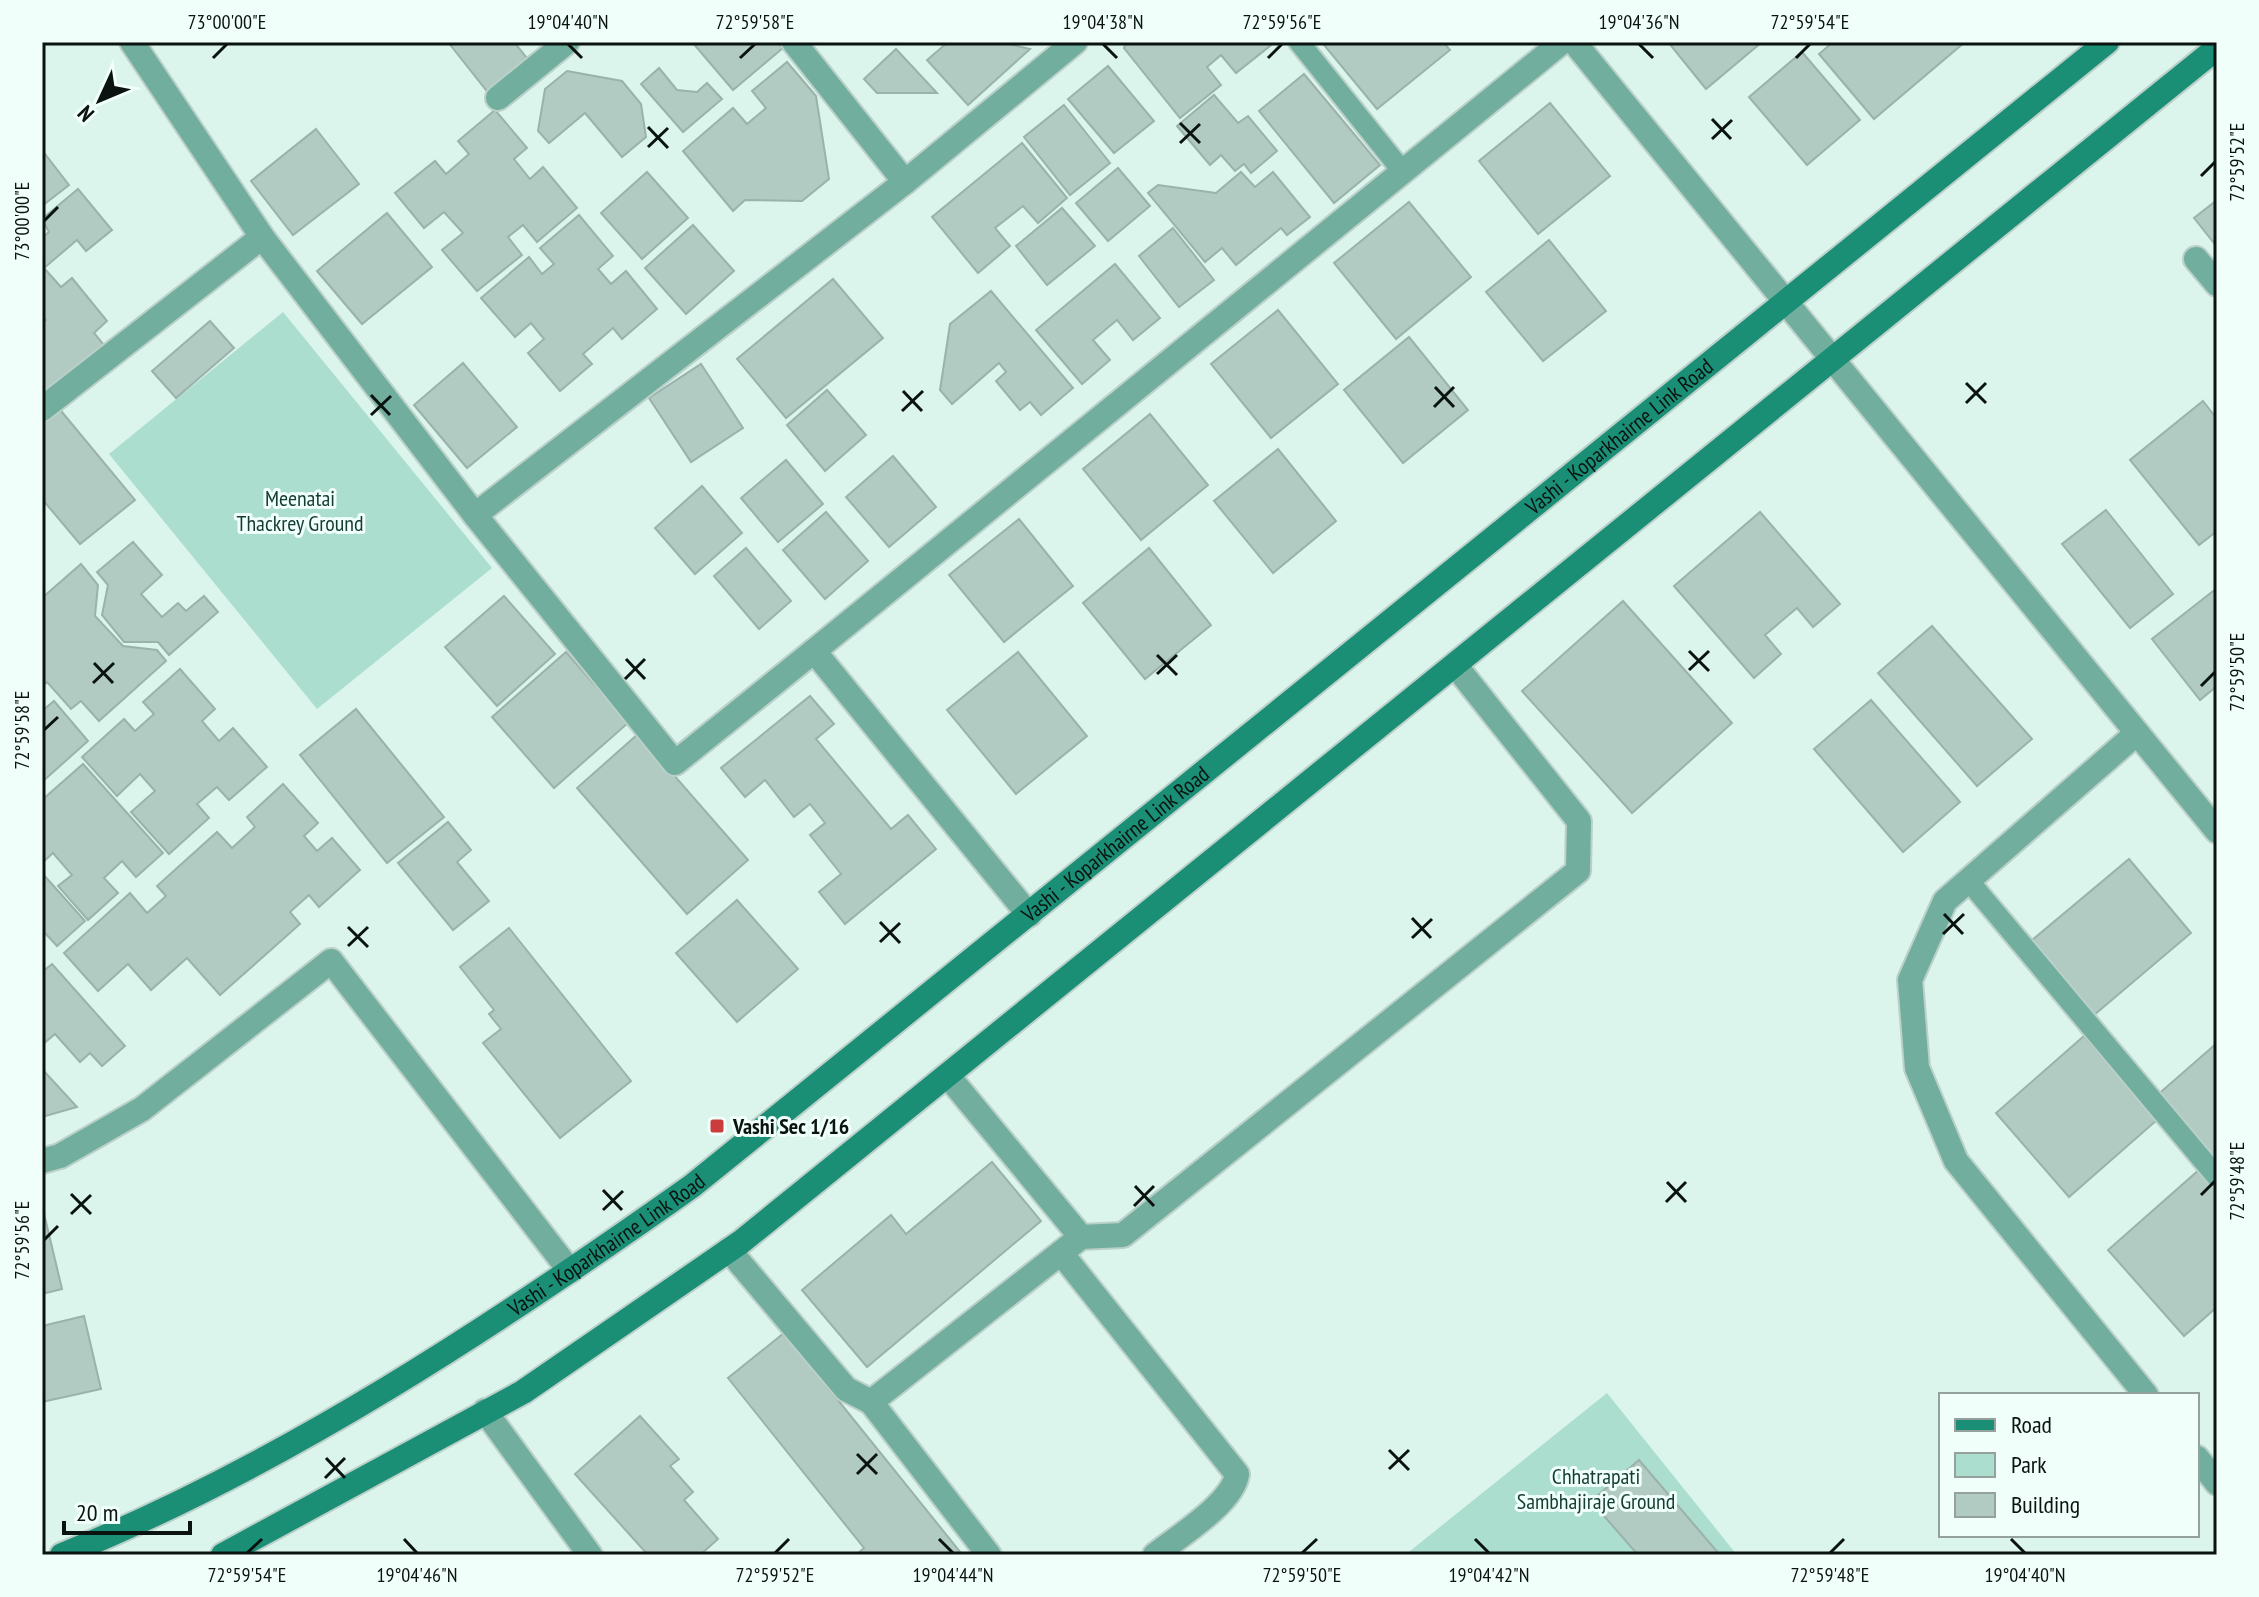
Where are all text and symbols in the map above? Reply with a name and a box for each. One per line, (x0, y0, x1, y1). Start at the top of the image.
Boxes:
text: 73°00'00"E (188, 9, 266, 35)
text: 19°04'40"N (528, 9, 608, 35)
text: 72°59'58"E (716, 9, 794, 35)
text: 19°04'38"N (1063, 9, 1143, 35)
text: 72°59'56"E (1243, 9, 1321, 35)
text: 19°04'36"N (1599, 9, 1679, 35)
text: 72°59'54"E (1771, 9, 1849, 35)
north arrow (60, 60, 140, 140)
text: N (71, 100, 100, 128)
text: 72°59'52"E (2224, 123, 2250, 201)
text: 73°00'00"E (9, 182, 35, 260)
street label: Vashi - Koparkhairne Link Road (1519, 352, 1719, 521)
park label: Meenatai Thackrey Ground (237, 484, 363, 537)
text: 72°59'50"E (2224, 633, 2250, 711)
text: 72°59'58"E (9, 691, 35, 769)
street label: Vashi - Koparkhairne Link Road (1015, 760, 1215, 929)
place label: Vashi Sec 1/16 (732, 1112, 849, 1140)
marker: Vashi Sec 1/16 (708, 1117, 726, 1135)
text: 72°59'48"E (2224, 1142, 2250, 1220)
street label: Vashi - Koparkhairne Link Road (502, 1167, 711, 1323)
text: 72°59'56"E (9, 1201, 35, 1279)
legend (1939, 1393, 2199, 1537)
text: Road (2011, 1409, 2052, 1440)
text: Park (2011, 1449, 2047, 1480)
park label: Chhatrapati Sambhajiraje Ground (1517, 1462, 1675, 1515)
scale bar (64, 1485, 190, 1535)
text: Building (2011, 1489, 2080, 1520)
text: 20 m (76, 1497, 118, 1528)
text: 72°59'54"E (208, 1562, 286, 1588)
text: 19°04'46"N (377, 1562, 457, 1588)
text: 72°59'52"E (736, 1562, 814, 1588)
text: 19°04'44"N (913, 1562, 993, 1588)
text: 72°59'50"E (1263, 1562, 1341, 1588)
text: 19°04'42"N (1449, 1562, 1529, 1588)
text: 72°59'48"E (1791, 1562, 1869, 1588)
text: 19°04'40"N (1985, 1562, 2065, 1588)

